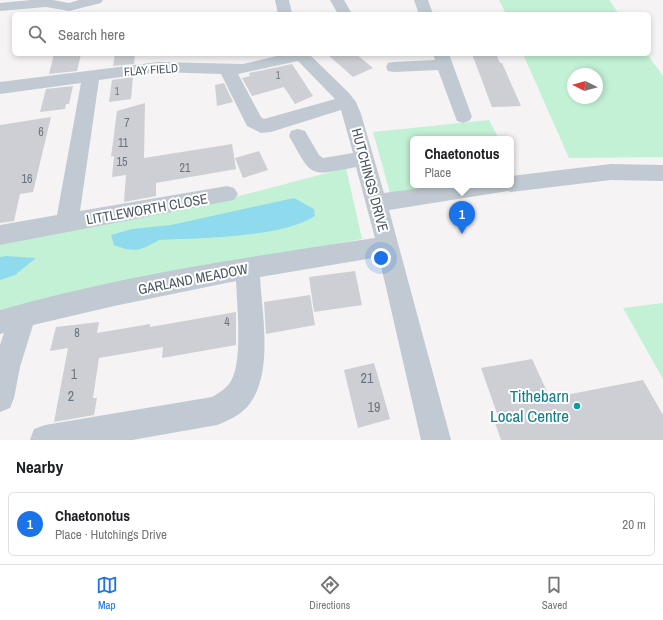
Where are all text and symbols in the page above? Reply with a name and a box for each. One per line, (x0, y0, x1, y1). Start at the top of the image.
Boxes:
search box (12, 12, 651, 56)
icon: search (26, 23, 48, 45)
text: Search here (58, 24, 125, 45)
street label: FLAY FIELD (123, 60, 179, 80)
north arrow (567, 68, 603, 104)
house number: 1 (276, 69, 281, 82)
house number: 1 (115, 85, 120, 98)
house number: 7 (124, 115, 130, 131)
house number: 6 (38, 124, 44, 140)
street label: HUTCHINGS DRIVE (348, 126, 392, 234)
house number: 11 (118, 135, 129, 151)
popup (410, 136, 514, 188)
text: Chaetonotus (424, 143, 500, 164)
house number: 15 (117, 154, 128, 170)
house number: 21 (180, 160, 191, 176)
text: Place (424, 164, 451, 181)
house number: 16 (22, 171, 32, 187)
street label: LITTLEWORTH CLOSE (85, 189, 209, 229)
pin: 1 (449, 201, 475, 234)
your location (371, 248, 391, 268)
street label: GARLAND MEADOW (136, 259, 250, 298)
house number: 4 (224, 314, 230, 330)
house number: 8 (74, 325, 80, 341)
house number: 1 (71, 365, 78, 383)
house number: 21 (361, 369, 374, 387)
place label: Tithebarn Local Centre (490, 384, 569, 427)
house number: 2 (68, 387, 74, 405)
house number: 19 (368, 398, 380, 416)
marker: Tithebarn Local Centre (572, 401, 582, 411)
text: Nearby (16, 455, 63, 478)
text: Chaetonotus (55, 505, 130, 526)
text: 1 (27, 516, 33, 533)
text: 20 m (622, 516, 646, 533)
text: Place · Hutchings Drive (55, 526, 167, 543)
tab: Map (96, 574, 118, 612)
tab: Directions (309, 574, 350, 612)
tab: Saved (542, 574, 567, 612)

